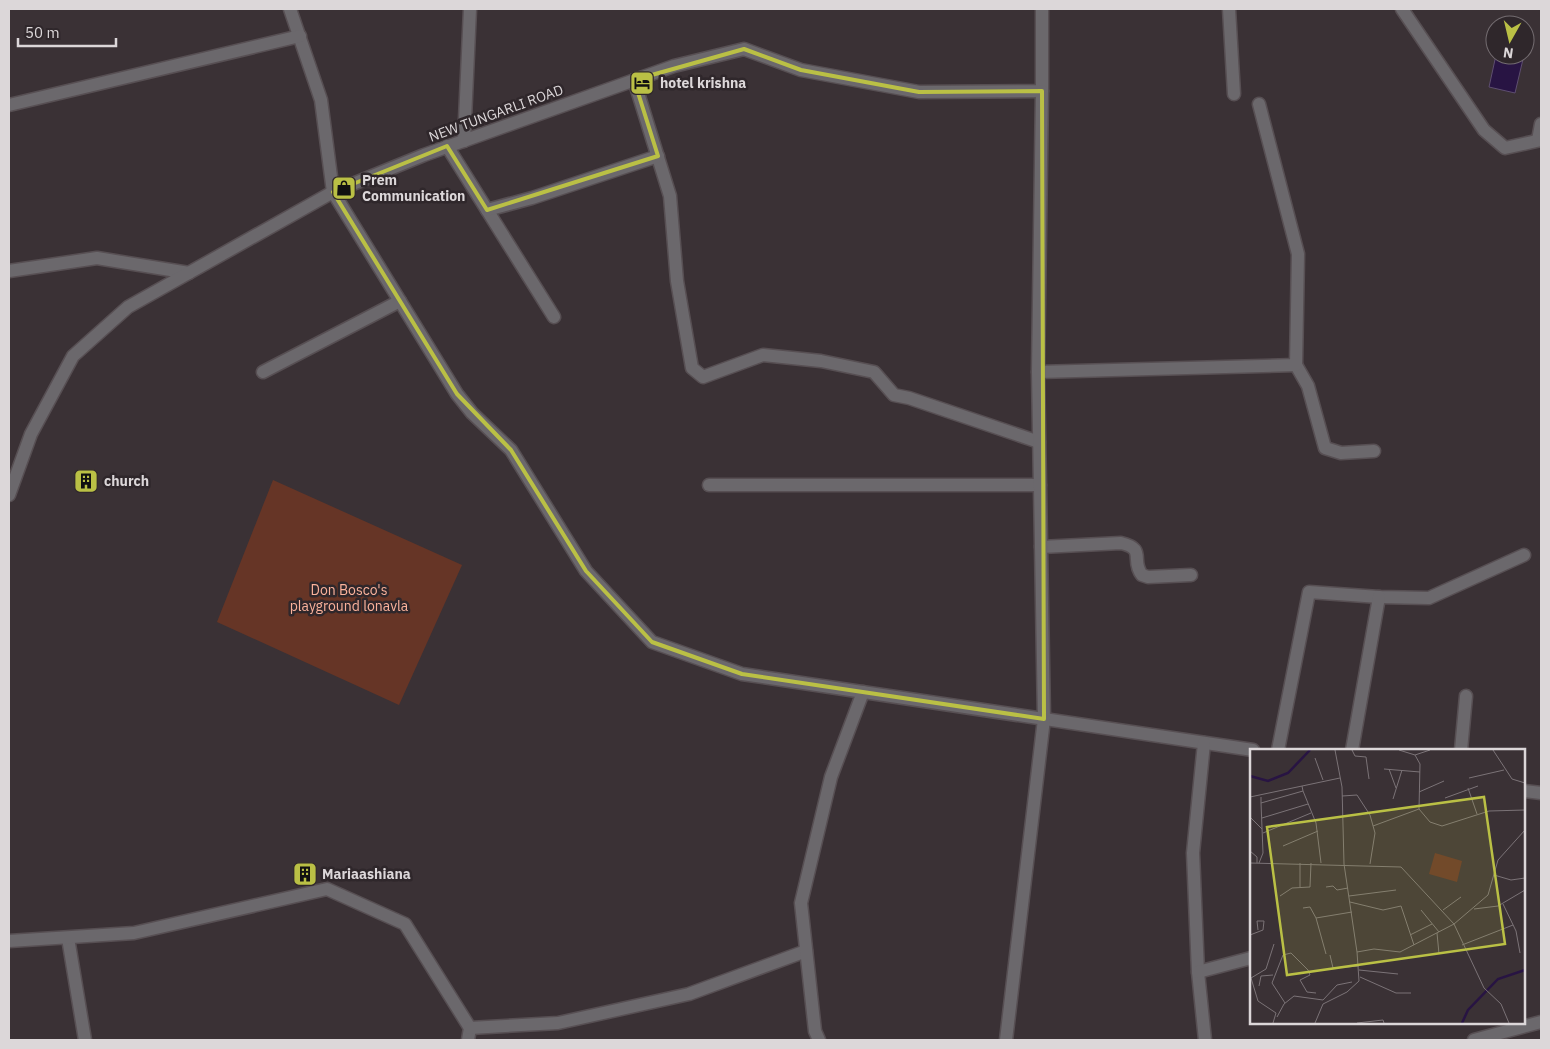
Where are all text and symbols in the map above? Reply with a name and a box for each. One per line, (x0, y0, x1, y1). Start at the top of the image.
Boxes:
scale bar (18, 15, 115, 47)
north arrow (1485, 15, 1535, 65)
text: 50 m (25, 23, 60, 42)
text: N (1502, 43, 1514, 62)
hotel icon: hotel krishna (629, 70, 655, 96)
place label: hotel krishna (660, 74, 746, 92)
street label: NEW TUNGARLI ROAD (426, 80, 566, 146)
place label: Prem Communication (362, 171, 465, 205)
shop icon: Prem Communication (331, 175, 357, 201)
building icon: church (73, 468, 99, 494)
place label: church (104, 472, 149, 490)
park label: Don Bosco's playground lonavla (290, 581, 409, 615)
inset map (1250, 749, 1525, 1024)
building icon: Mariaashiana (292, 861, 318, 887)
place label: Mariaashiana (322, 865, 411, 883)

